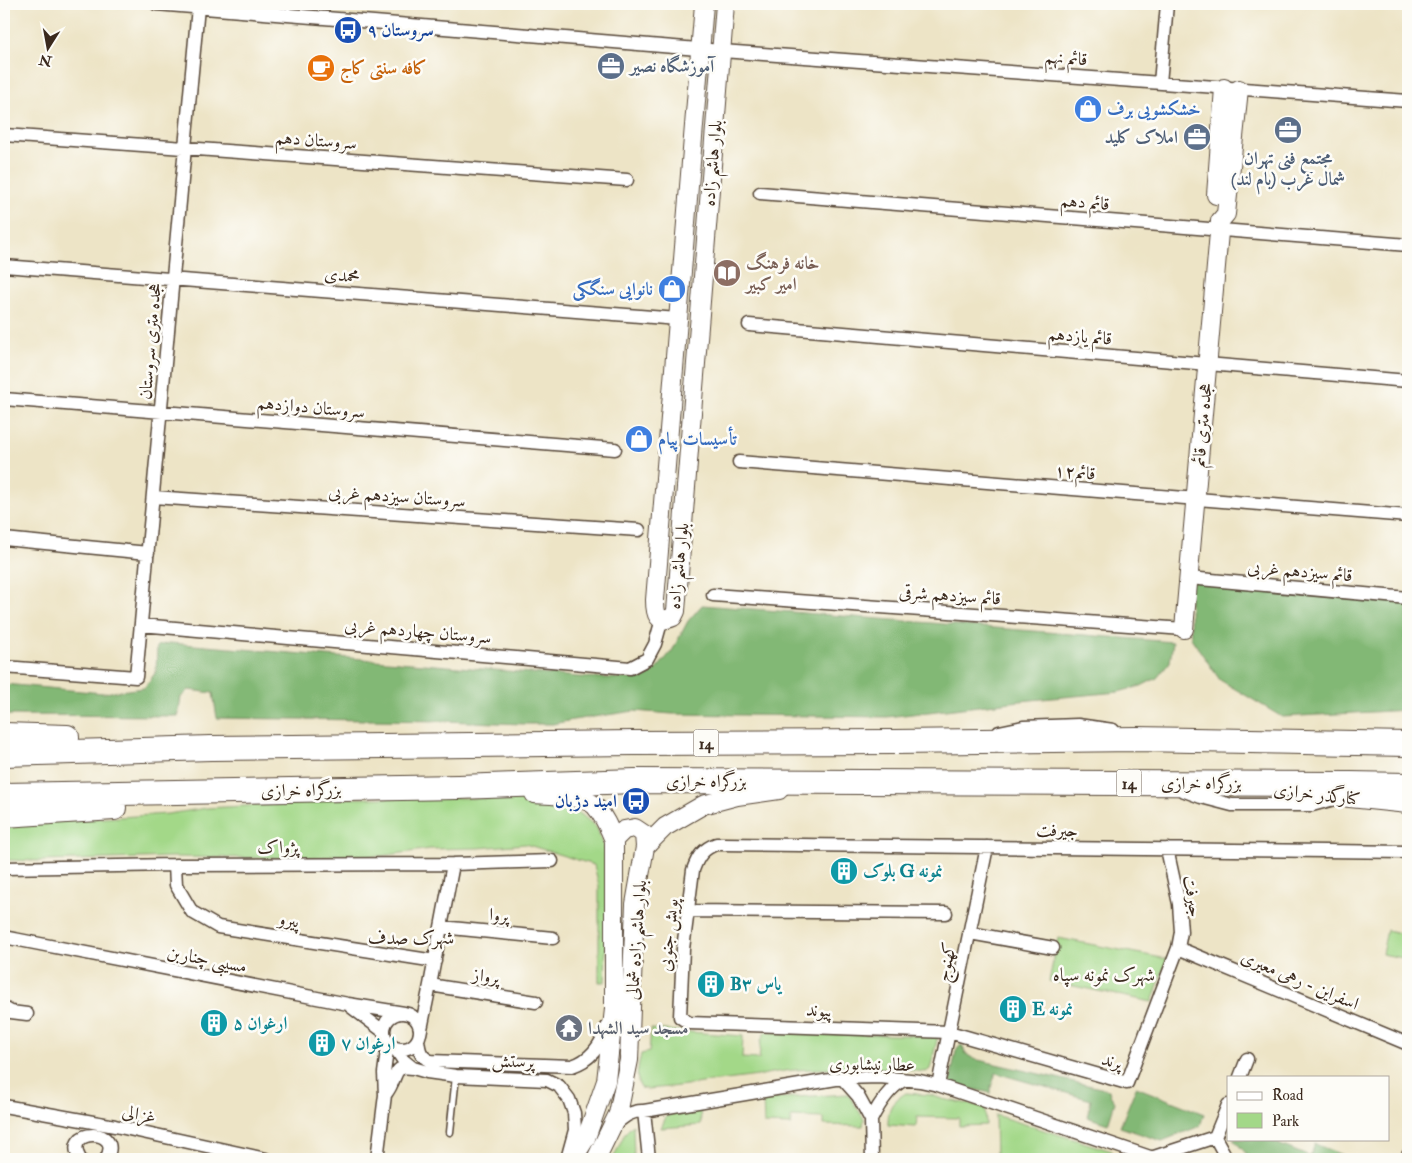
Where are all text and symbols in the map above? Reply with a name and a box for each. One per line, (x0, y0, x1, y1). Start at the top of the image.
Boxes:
bus stop icon: سروستان ٩ (333, 15, 363, 45)
place label: سروستان ٩ (367, 19, 434, 42)
north arrow (22, 22, 72, 72)
street label: قائم نهم (1043, 46, 1088, 76)
text: N (37, 51, 54, 70)
office icon: آموزشگاه نصیر (596, 51, 626, 81)
cafe icon: کافه سنتی کاج (306, 53, 336, 83)
place label: آموزشگاه نصیر (628, 54, 716, 78)
place label: کافه سنتی کاج (340, 57, 427, 84)
shop icon: خشکشویی برف (1073, 94, 1103, 124)
place label: خشکشویی برف (1107, 98, 1201, 121)
office icon: مجتمع فنی تهران شمال غرب (بام لند) (1273, 115, 1303, 145)
street label: بلوار هاشم زاده (697, 119, 734, 208)
office icon: املاک کلید (1182, 122, 1212, 152)
street label: سروستان دهم (274, 126, 358, 160)
place label: املاک کلید (1105, 126, 1178, 149)
place label: مجتمع فنی تهران شمال غرب (بام لند) (1231, 147, 1345, 195)
street label: قائم دهم (1059, 189, 1111, 221)
place label: خانه فرهنگ امیر کبیر (744, 251, 820, 296)
library icon: خانه فرهنگ امیر کبیر (712, 258, 742, 288)
street label: محمدی (323, 263, 361, 288)
shop icon: نانوایی سنگکی (657, 274, 687, 304)
place label: نانوایی سنگکی (572, 277, 653, 301)
street label: هجده متری سروستان (134, 282, 167, 401)
street label: قائم یازدهم (1047, 322, 1113, 356)
street label: هجده متری قائم (1187, 382, 1222, 469)
street label: سروستان دوازدهم (256, 391, 366, 429)
shop icon: تأسیسات پیام (624, 424, 654, 454)
place label: تأسیسات پیام (658, 426, 737, 455)
street label: قائم۱۲ (1053, 459, 1096, 490)
street label: سروستان سیزدهم غربی (327, 480, 466, 518)
street label: بلوار هاشم زاده (663, 522, 700, 611)
street label: قائم سیزدهم غربی (1246, 555, 1353, 593)
street label: قائم سیزدهم شرقی (898, 580, 1002, 616)
street label: سروستان چهاردهم غربی (343, 614, 492, 654)
road number: 14 (694, 730, 718, 756)
street label: بزرگراه خرازی (666, 769, 746, 793)
road number: 14 (1116, 770, 1142, 796)
street label: بزرگراه خرازی (1161, 771, 1241, 795)
street label: کنارگذر خرازی (1272, 776, 1362, 811)
street label: بزرگراه خرازی (260, 777, 342, 803)
bus stop icon: امید دژبان (621, 786, 651, 816)
place label: امید دژبان (555, 790, 617, 813)
street label: جيرفت (1036, 819, 1078, 842)
street label: پژواک (257, 836, 300, 859)
building icon: بلوک G نمونه (829, 856, 859, 886)
place label: بلوک G نمونه (863, 860, 943, 883)
street label: جیرفت (1178, 874, 1207, 919)
street label: بلوار هاشم زاده شمالی (621, 879, 658, 1001)
street label: پویش جنوبی (653, 896, 685, 973)
street label: پروا (488, 903, 512, 928)
street label: پیرو (275, 907, 302, 935)
district label: شهرک صدف (368, 926, 454, 950)
street label: مسیبی چناربن (164, 940, 249, 981)
street label: كهنوج (931, 940, 966, 985)
street label: اسفراين - رهی معیری (1237, 945, 1362, 1016)
street label: پرواز (469, 963, 503, 990)
district label: شهرک نمونه سپاه (1053, 963, 1155, 987)
building icon: B۳ یاس (696, 969, 726, 999)
place label: B۳ یاس (730, 973, 783, 996)
building icon: E نمونه (998, 994, 1028, 1024)
place label: E نمونه (1032, 998, 1073, 1021)
street label: پیوند (805, 999, 832, 1024)
building icon: ارغوان ۵ (199, 1008, 229, 1038)
place label: ارغوان ۵ (233, 1012, 287, 1035)
temple icon: مسجد سید الشهدا (554, 1013, 584, 1043)
place label: مسجد سید الشهدا (588, 1017, 689, 1040)
building icon: ارغوان ۷ (307, 1028, 337, 1058)
place label: ارغوان ۷ (341, 1032, 395, 1055)
street label: پرند (1099, 1048, 1127, 1076)
street label: پرستش (491, 1049, 537, 1074)
street label: عطار نیشابوری (829, 1052, 915, 1077)
legend (1227, 1076, 1390, 1140)
text: Road (1272, 1086, 1304, 1105)
street label: غزالی (120, 1100, 158, 1130)
text: Park (1272, 1112, 1299, 1131)

